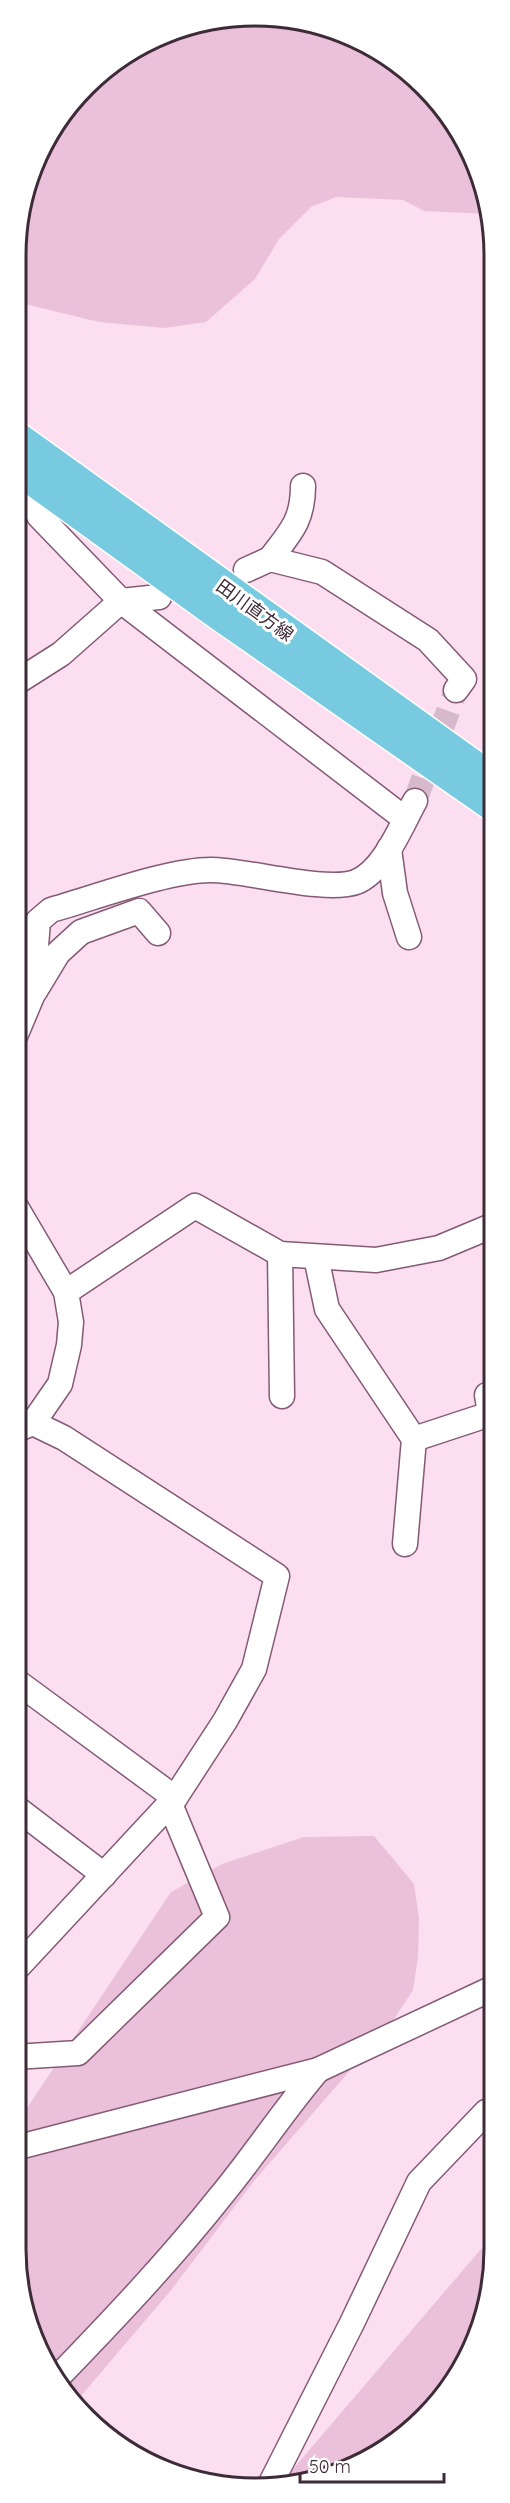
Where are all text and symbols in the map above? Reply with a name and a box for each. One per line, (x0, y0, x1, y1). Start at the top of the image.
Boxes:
street label: 田川直方線 (212, 574, 298, 646)
scale bar (300, 2446, 444, 2484)
text: 50 m (309, 2455, 351, 2478)

